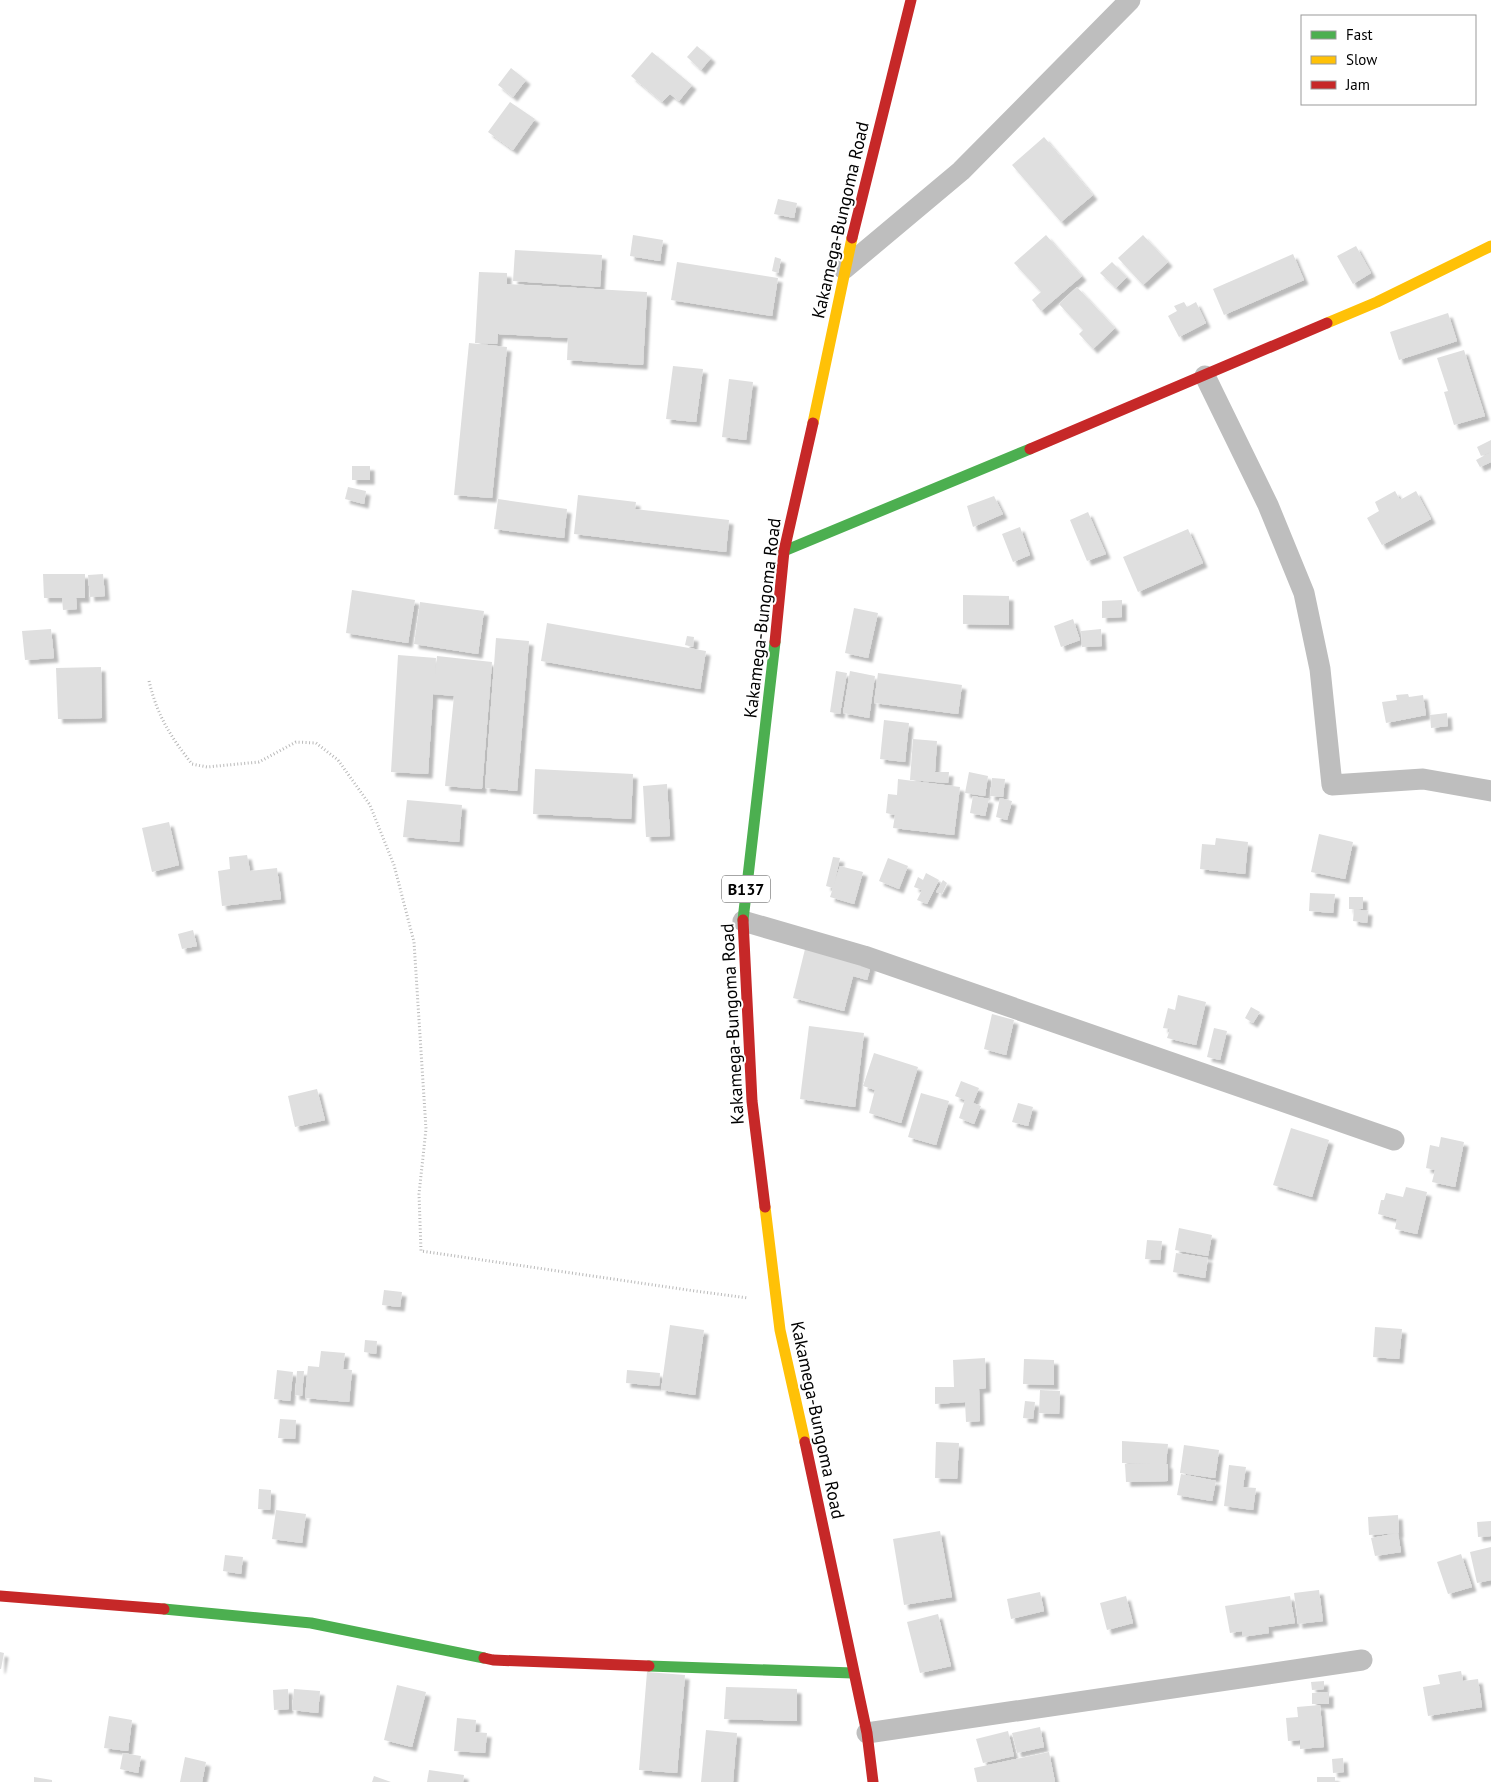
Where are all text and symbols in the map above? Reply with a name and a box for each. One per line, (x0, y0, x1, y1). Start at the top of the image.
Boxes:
legend (1301, 15, 1476, 105)
text: Fast (1346, 25, 1373, 44)
text: Slow (1346, 50, 1377, 69)
text: Jam (1345, 75, 1370, 94)
street label: Kakamega-Bungoma Road (806, 119, 874, 321)
street label: Kakamega-Bungoma Road (738, 517, 786, 719)
road number: B137 (722, 876, 770, 902)
street label: Kakamega-Bungoma Road (715, 923, 749, 1125)
street label: Kakamega-Bungoma Road (786, 1319, 850, 1521)

